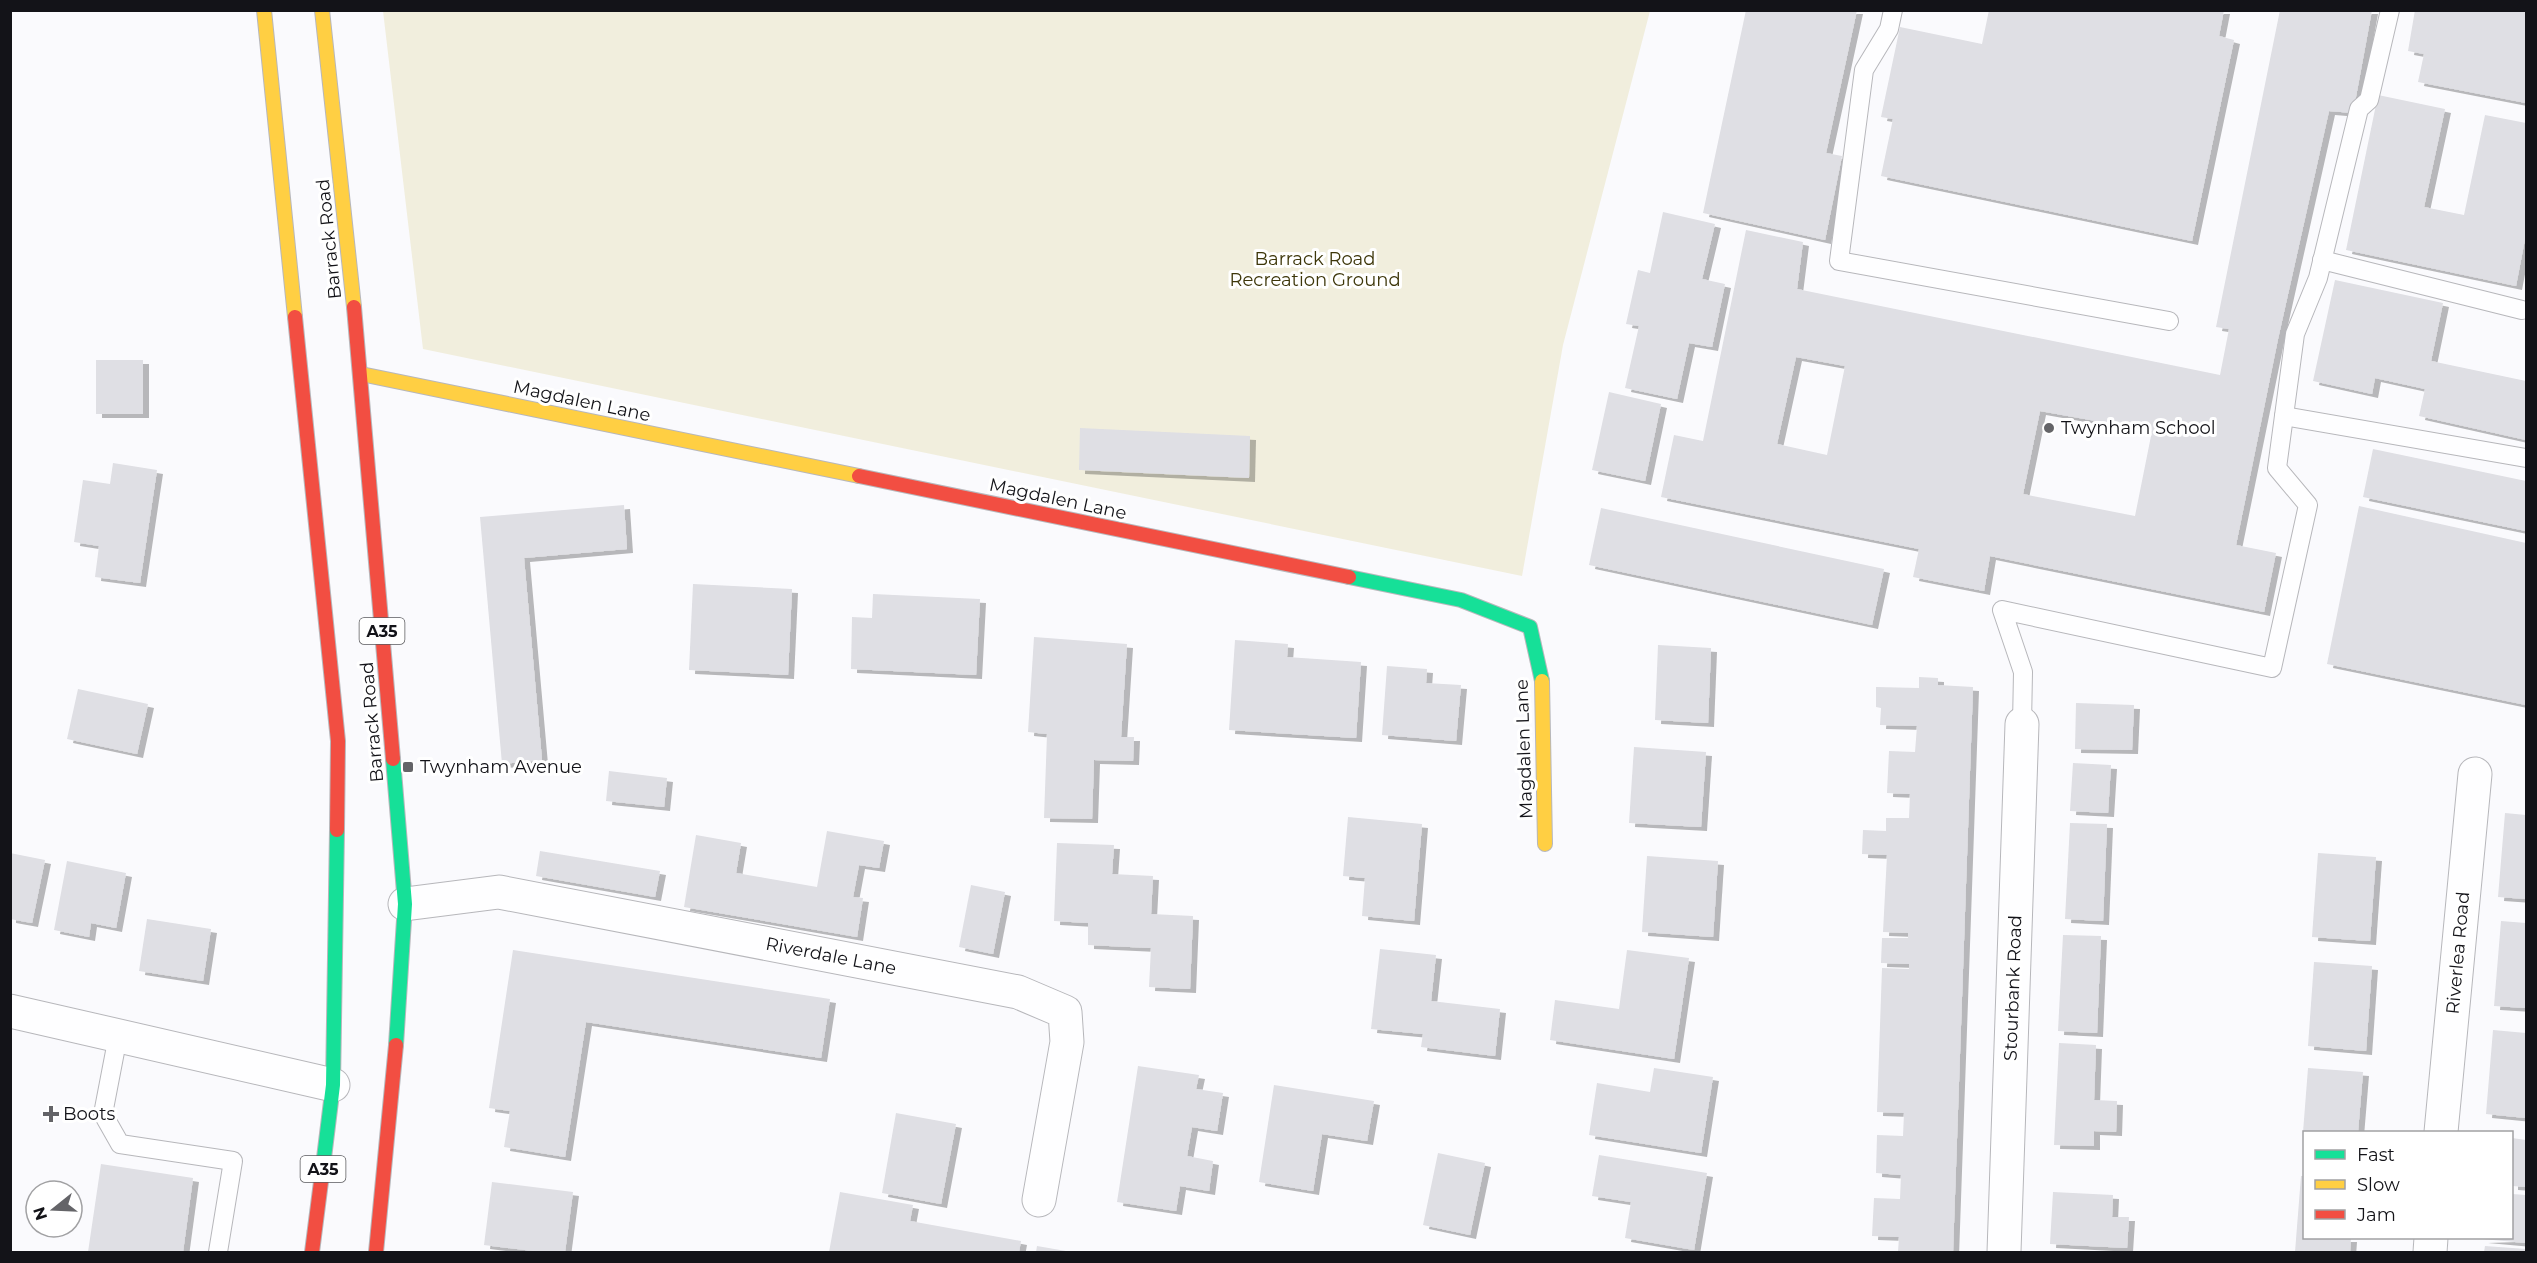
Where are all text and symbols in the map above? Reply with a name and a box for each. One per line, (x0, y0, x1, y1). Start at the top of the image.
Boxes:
street label: Barrack Road (312, 178, 346, 300)
park label: Barrack Road Recreation Ground (1229, 248, 1401, 291)
street label: Magdalen Lane (511, 376, 653, 426)
place label: Twynham School (2061, 417, 2216, 439)
marker: Twynham School (2042, 421, 2056, 435)
street label: Magdalen Lane (987, 474, 1129, 524)
road number: A35 (360, 618, 404, 644)
street label: Barrack Road (356, 661, 388, 783)
street label: Magdalen Lane (1511, 679, 1537, 819)
place label: Twynham Avenue (420, 756, 582, 778)
marker: Twynham Avenue (401, 760, 415, 774)
street label: Riverlea Road (2442, 891, 2474, 1015)
street label: Stourbank Road (1999, 915, 2027, 1061)
street label: Riverdale Lane (764, 933, 898, 979)
place label: Boots (63, 1103, 115, 1125)
marker: Boots (44, 1107, 58, 1121)
legend (2303, 1131, 2513, 1239)
text: Fast (2357, 1144, 2395, 1166)
road number: A35 (300, 1156, 346, 1182)
text: Slow (2357, 1174, 2400, 1196)
north arrow (24, 1179, 84, 1239)
text: N (29, 1204, 51, 1223)
text: Jam (2356, 1204, 2396, 1226)

